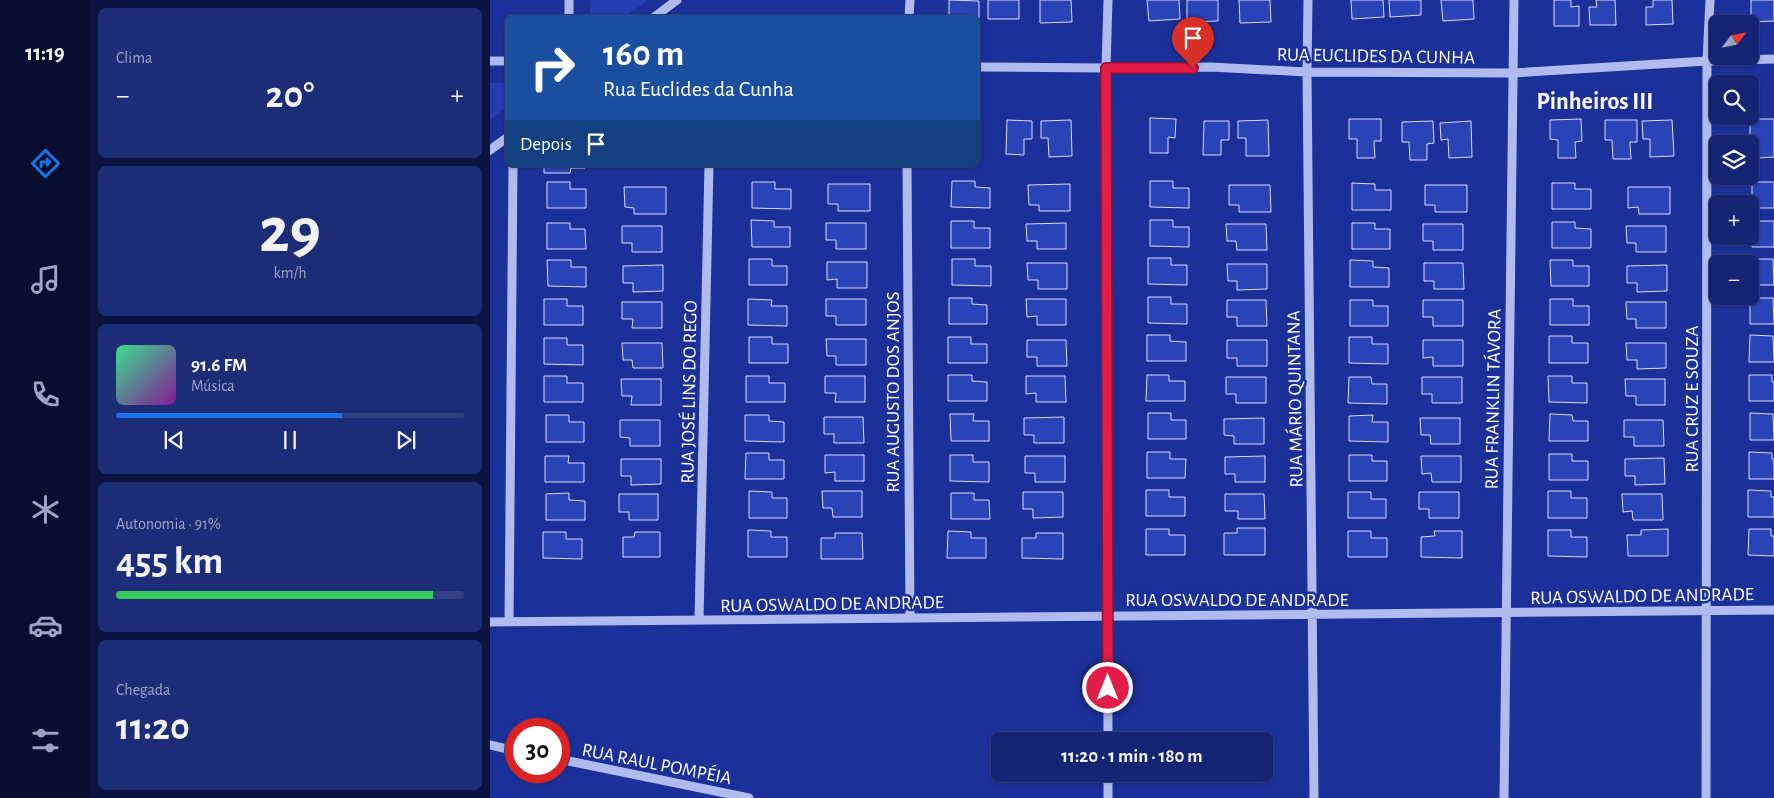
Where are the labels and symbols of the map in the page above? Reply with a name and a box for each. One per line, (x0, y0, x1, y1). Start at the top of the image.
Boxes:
north arrow (1709, 15, 1759, 65)
pin (1172, 17, 1214, 68)
street label: RUA EUCLIDES DA CUNHA (1277, 45, 1475, 68)
district label: Pinheiros III (1537, 90, 1653, 114)
street label: RUA AUGUSTO DOS ANJOS (884, 291, 903, 493)
street label: RUA JOSÉ LINS DO REGO (676, 300, 701, 484)
street label: RUA FRANKLIN TÁVORA (1480, 308, 1505, 490)
street label: RUA MÁRIO QUINTANA (1282, 310, 1307, 488)
street label: RUA CRUZ E SOUZA (1683, 325, 1702, 473)
street label: RUA OSWALDO DE ANDRADE (1530, 585, 1754, 608)
street label: RUA OSWALDO DE ANDRADE (1125, 591, 1349, 610)
street label: RUA OSWALDO DE ANDRADE (720, 593, 944, 616)
position arrow (1081, 661, 1133, 713)
speed limit sign: 30 (505, 718, 570, 783)
street label: RUA RAUL POMPÉIA (580, 739, 734, 788)

